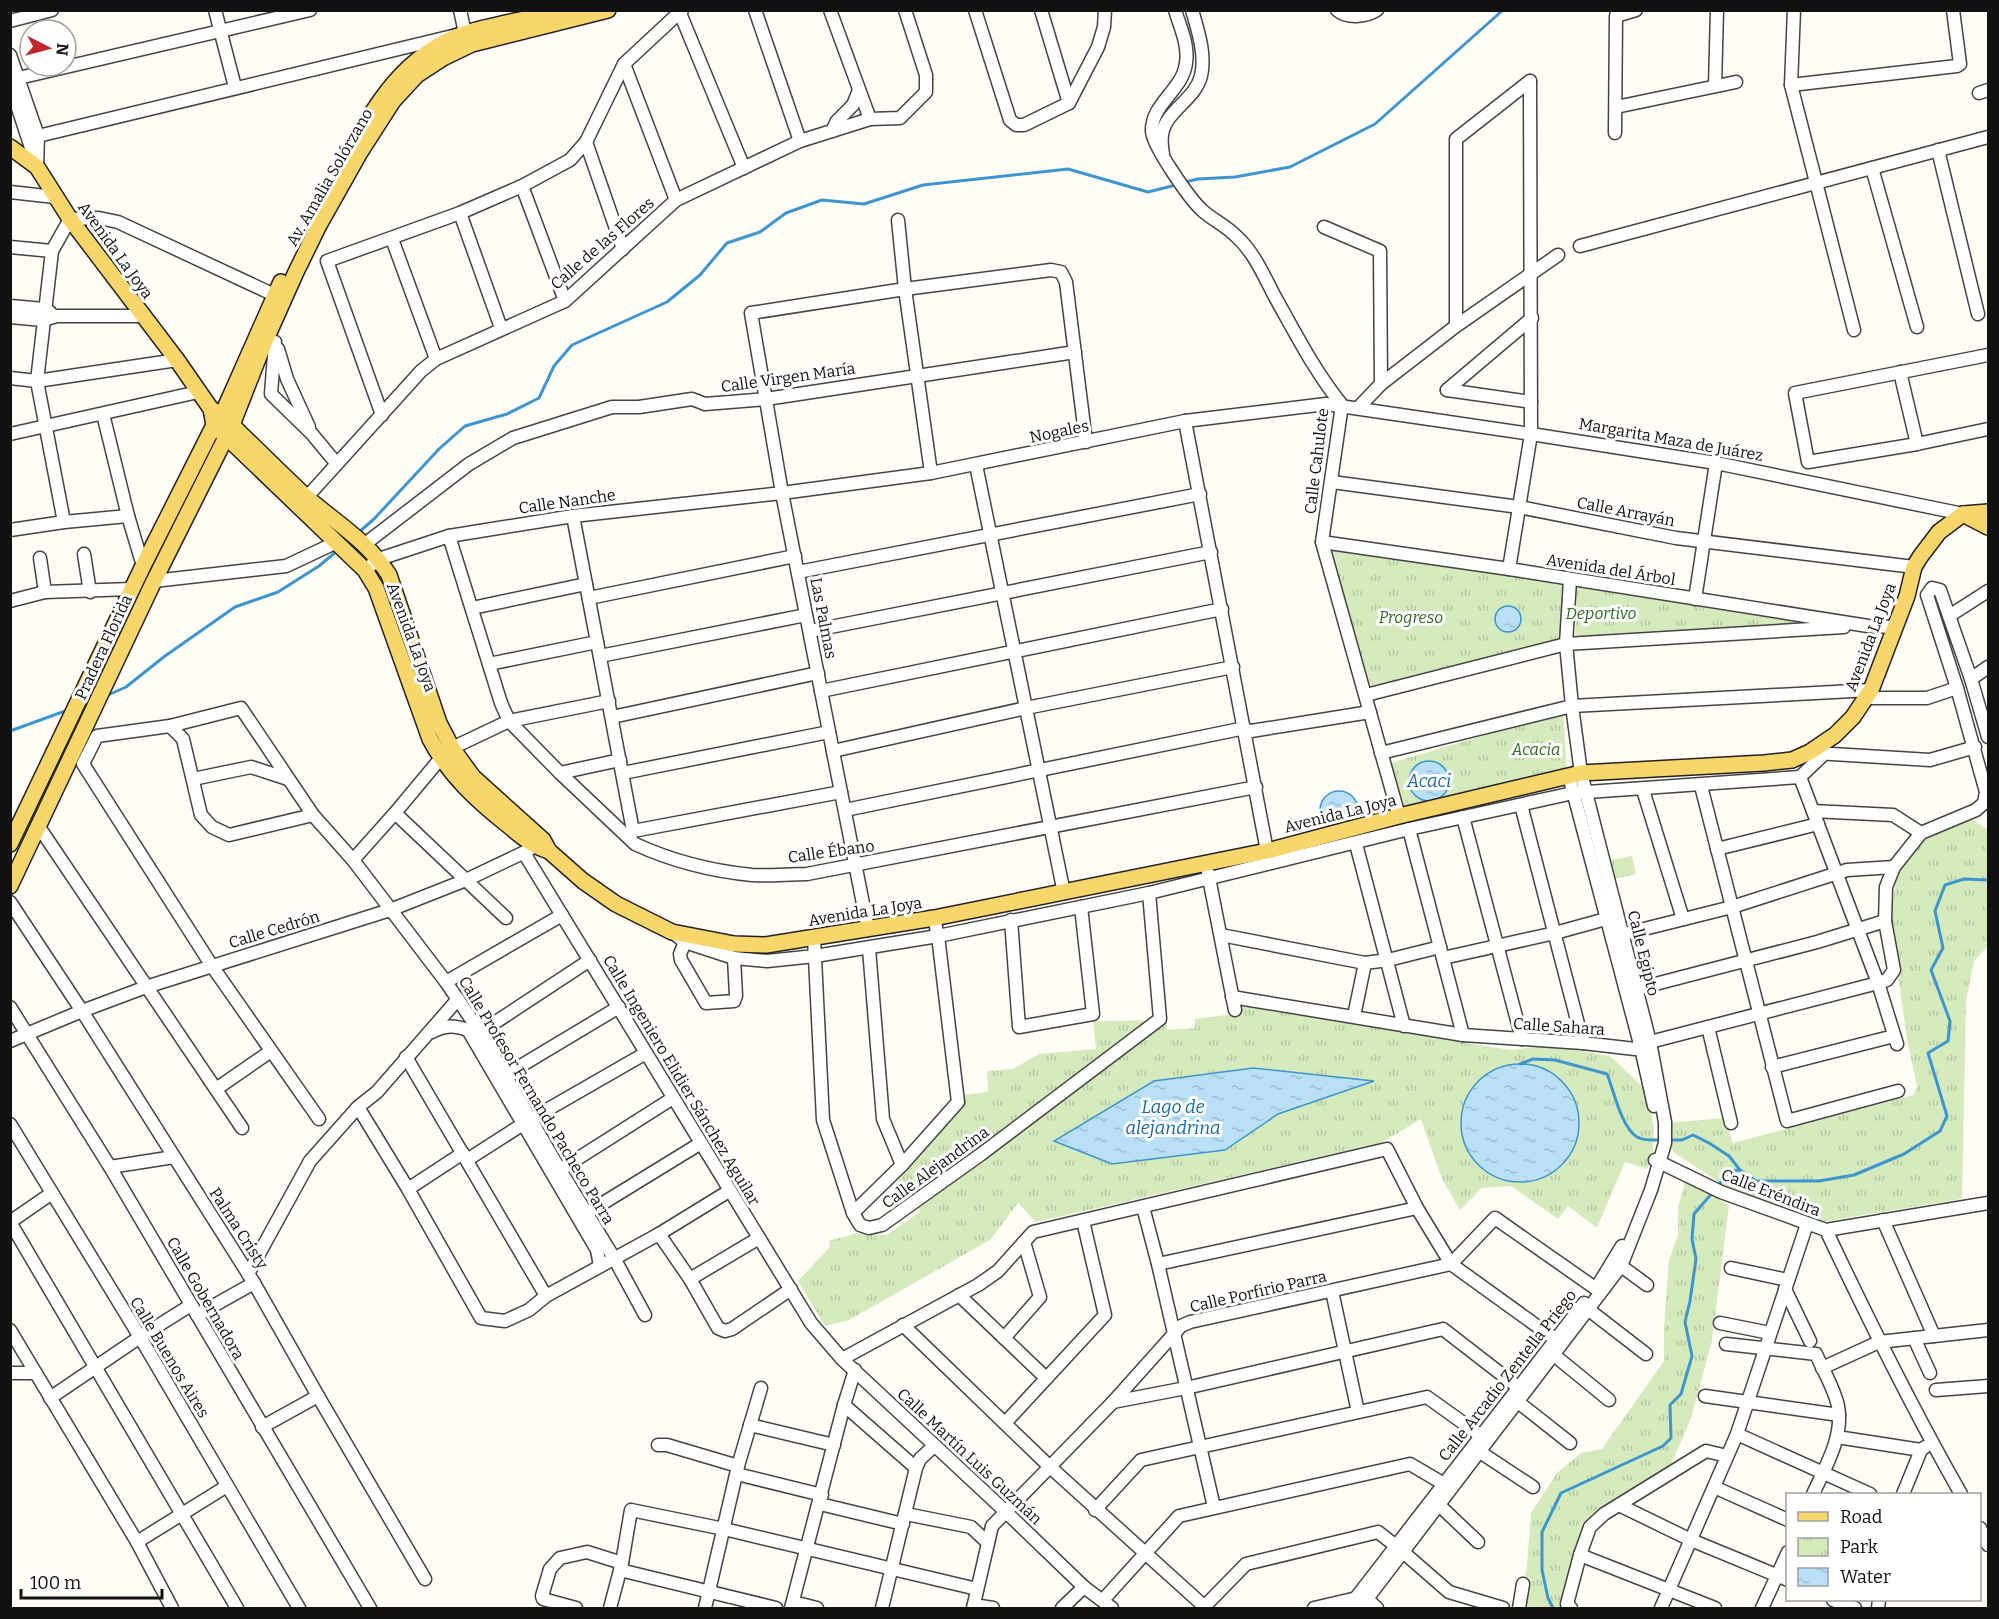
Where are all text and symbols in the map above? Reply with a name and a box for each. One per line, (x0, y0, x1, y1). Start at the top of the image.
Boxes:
north arrow (18, 18, 78, 78)
text: N (52, 42, 73, 57)
street label: Av. Amalia Solórzano (282, 105, 377, 249)
street label: Calle de las Flores (547, 193, 658, 294)
street label: Avenida La Joya (74, 198, 157, 303)
street label: Calle Virgen María (720, 359, 857, 396)
street label: Calle Cahulote (1301, 407, 1332, 515)
street label: Margarita Maza de Juárez (1577, 414, 1765, 465)
street label: Nogales (1028, 416, 1090, 447)
street label: Calle Nanche (517, 485, 617, 518)
street label: Calle Arrayán (1575, 493, 1677, 530)
street label: Avenida del Árbol (1545, 549, 1677, 589)
street label: Las Palmas (806, 576, 841, 660)
street label: Avenida La Joya (383, 580, 440, 695)
street label: Avenida La Joya (1841, 580, 1900, 694)
street label: Pradera Florida (71, 591, 136, 703)
park label: Deportivo (1566, 604, 1637, 623)
park label: Progreso (1379, 608, 1443, 627)
park label: Acacia (1511, 740, 1560, 759)
water label: Acaci (1406, 770, 1451, 792)
street label: Avenida La Joya (1282, 790, 1398, 837)
street label: Calle Ébano (786, 835, 876, 867)
street label: Avenida La Joya (807, 893, 924, 930)
street label: Calle Cedrón (226, 907, 322, 952)
street label: Calle Egipto (1624, 908, 1663, 998)
street label: Calle Ingeniero Elidier Sánchez Aguilar (599, 952, 764, 1209)
street label: Calle Profesor Fernando Pacheco Parra (455, 973, 619, 1228)
street label: Calle Sahara (1512, 1014, 1606, 1039)
water label: Lago de alejandrina (1125, 1096, 1221, 1139)
street label: Calle Alejandrina (878, 1122, 993, 1213)
street label: Calle Eréndira (1718, 1165, 1823, 1220)
street label: Palma Cristy (205, 1184, 272, 1273)
street label: Calle Gobernadora (163, 1233, 249, 1363)
street label: Calle Porfirio Parra (1188, 1266, 1329, 1316)
street label: Calle Arcadio Zentella Priego (1434, 1286, 1580, 1465)
street label: Calle Buenos Aires (126, 1293, 213, 1421)
street label: Calle Martín Luis Guzmán (893, 1384, 1046, 1528)
legend (1786, 1493, 1981, 1601)
text: Road (1840, 1506, 1883, 1528)
text: Park (1840, 1536, 1879, 1558)
scale bar (21, 1562, 162, 1600)
text: Water (1840, 1566, 1891, 1588)
text: 100 m (30, 1572, 81, 1594)

